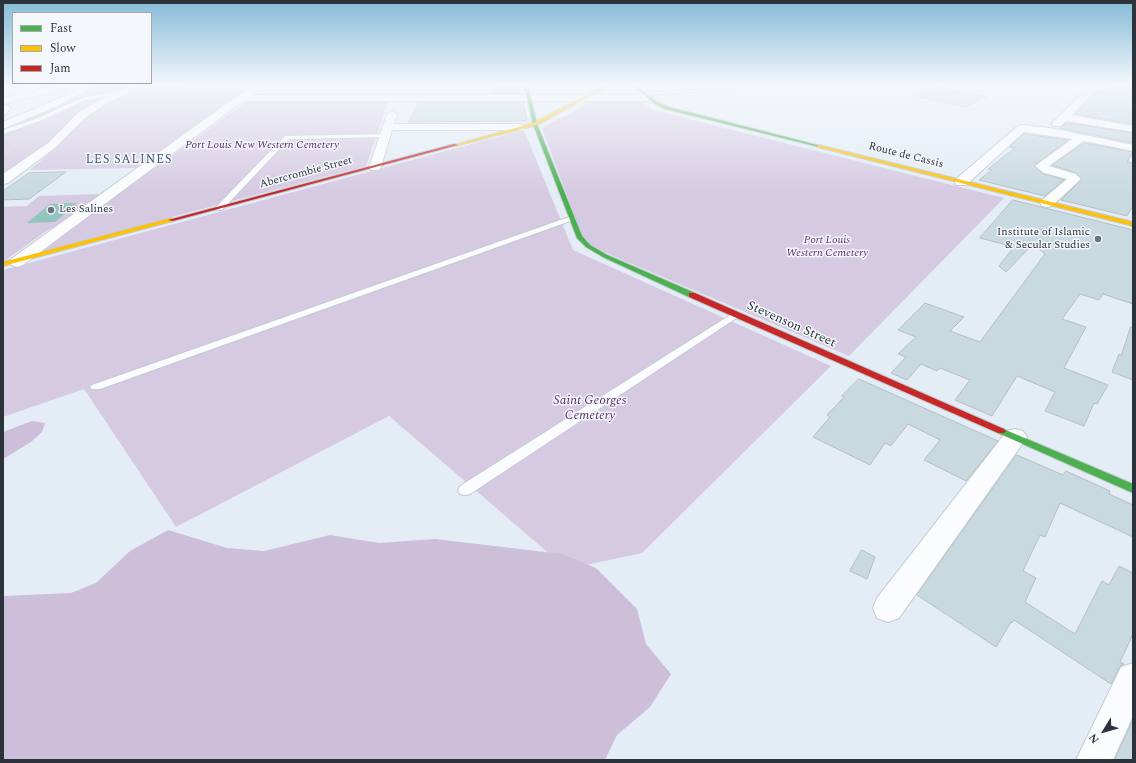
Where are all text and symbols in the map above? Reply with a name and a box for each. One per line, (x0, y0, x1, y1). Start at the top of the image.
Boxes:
legend (12, 12, 152, 84)
text: Fast (50, 19, 72, 38)
text: Slow (50, 39, 75, 58)
text: Jam (50, 59, 71, 78)
park label: Port Louis New Western Cemetery (185, 139, 339, 153)
street label: Route de Cassis (867, 140, 945, 172)
district label: LES SALINES (86, 154, 172, 168)
street label: Abercrombie Street (258, 154, 354, 192)
place label: Les Salines (59, 203, 113, 217)
marker: Les Salines (46, 205, 56, 215)
place label: Institute of Islamic & Secular Studies (997, 226, 1090, 252)
park label: Port Louis Western Cemetery (786, 234, 868, 260)
marker: Institute of Islamic & Secular Studies (1093, 234, 1103, 244)
street label: Stevenson Street (744, 298, 838, 352)
park label: Saint Georges Cemetery (554, 393, 626, 424)
north arrow (1084, 711, 1124, 751)
text: N (1085, 730, 1104, 747)

